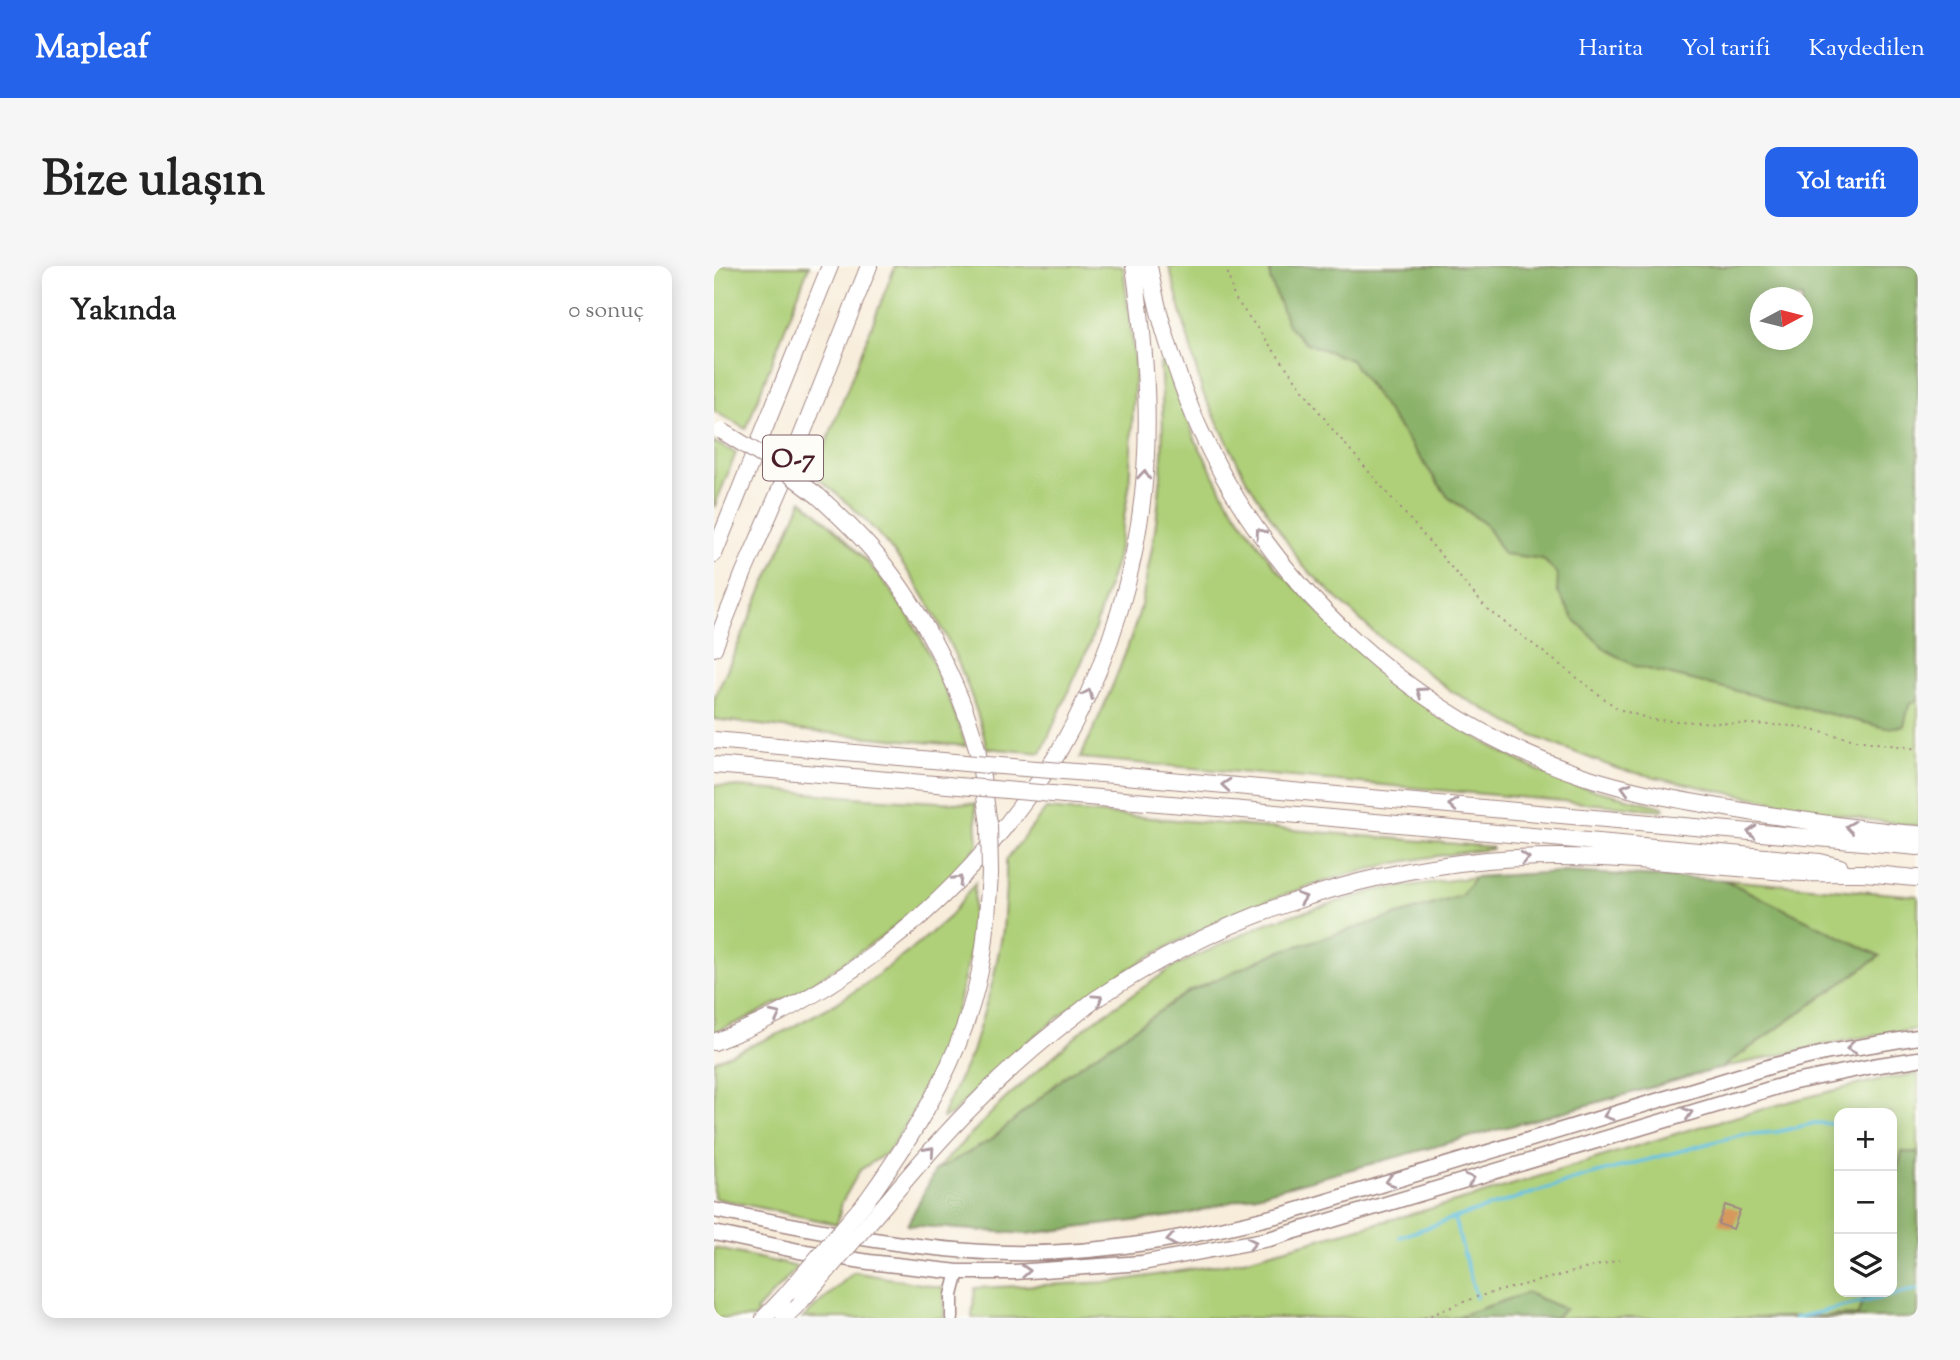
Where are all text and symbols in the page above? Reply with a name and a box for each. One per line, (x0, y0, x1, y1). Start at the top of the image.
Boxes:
text: Mapleaf (35, 25, 149, 73)
text: Harita (1579, 32, 1643, 66)
text: Yol tarifi (1681, 32, 1771, 66)
text: Kaydedilen (1809, 32, 1925, 66)
text: Bize ulaşın (42, 147, 265, 217)
button: Yol tarifi (1765, 147, 1918, 217)
north arrow (1750, 287, 1813, 350)
text: Yakında (70, 290, 176, 333)
text: 0 sonuç (568, 295, 644, 328)
road number: O-7 (763, 435, 823, 480)
one-way arrow (1136, 470, 1151, 481)
one-way arrow (1256, 528, 1269, 541)
one-way arrow (1416, 688, 1429, 700)
one-way arrow (1080, 689, 1094, 702)
one-way arrow (1220, 778, 1231, 793)
one-way arrow (1620, 782, 1632, 797)
one-way arrow (1447, 798, 1458, 813)
one-way arrow (1844, 820, 1856, 835)
one-way arrow (1747, 825, 1758, 840)
one-way arrow (1519, 851, 1530, 866)
one-way arrow (950, 875, 963, 888)
one-way arrow (1295, 892, 1307, 906)
one-way arrow (1090, 994, 1103, 1007)
one-way arrow (769, 1009, 782, 1023)
one-way arrow (1845, 1039, 1857, 1054)
one-way arrow (1602, 1107, 1615, 1121)
one-way arrow (1681, 1107, 1693, 1121)
map controls (1834, 1108, 1897, 1297)
button: + (1834, 1108, 1897, 1171)
one-way arrow (922, 1146, 934, 1159)
button: − (1834, 1171, 1897, 1234)
one-way arrow (1384, 1172, 1396, 1187)
one-way arrow (1464, 1173, 1476, 1188)
one-way arrow (1165, 1232, 1177, 1247)
button: layers (1834, 1234, 1897, 1297)
one-way arrow (1246, 1236, 1258, 1251)
one-way arrow (1021, 1264, 1032, 1279)

